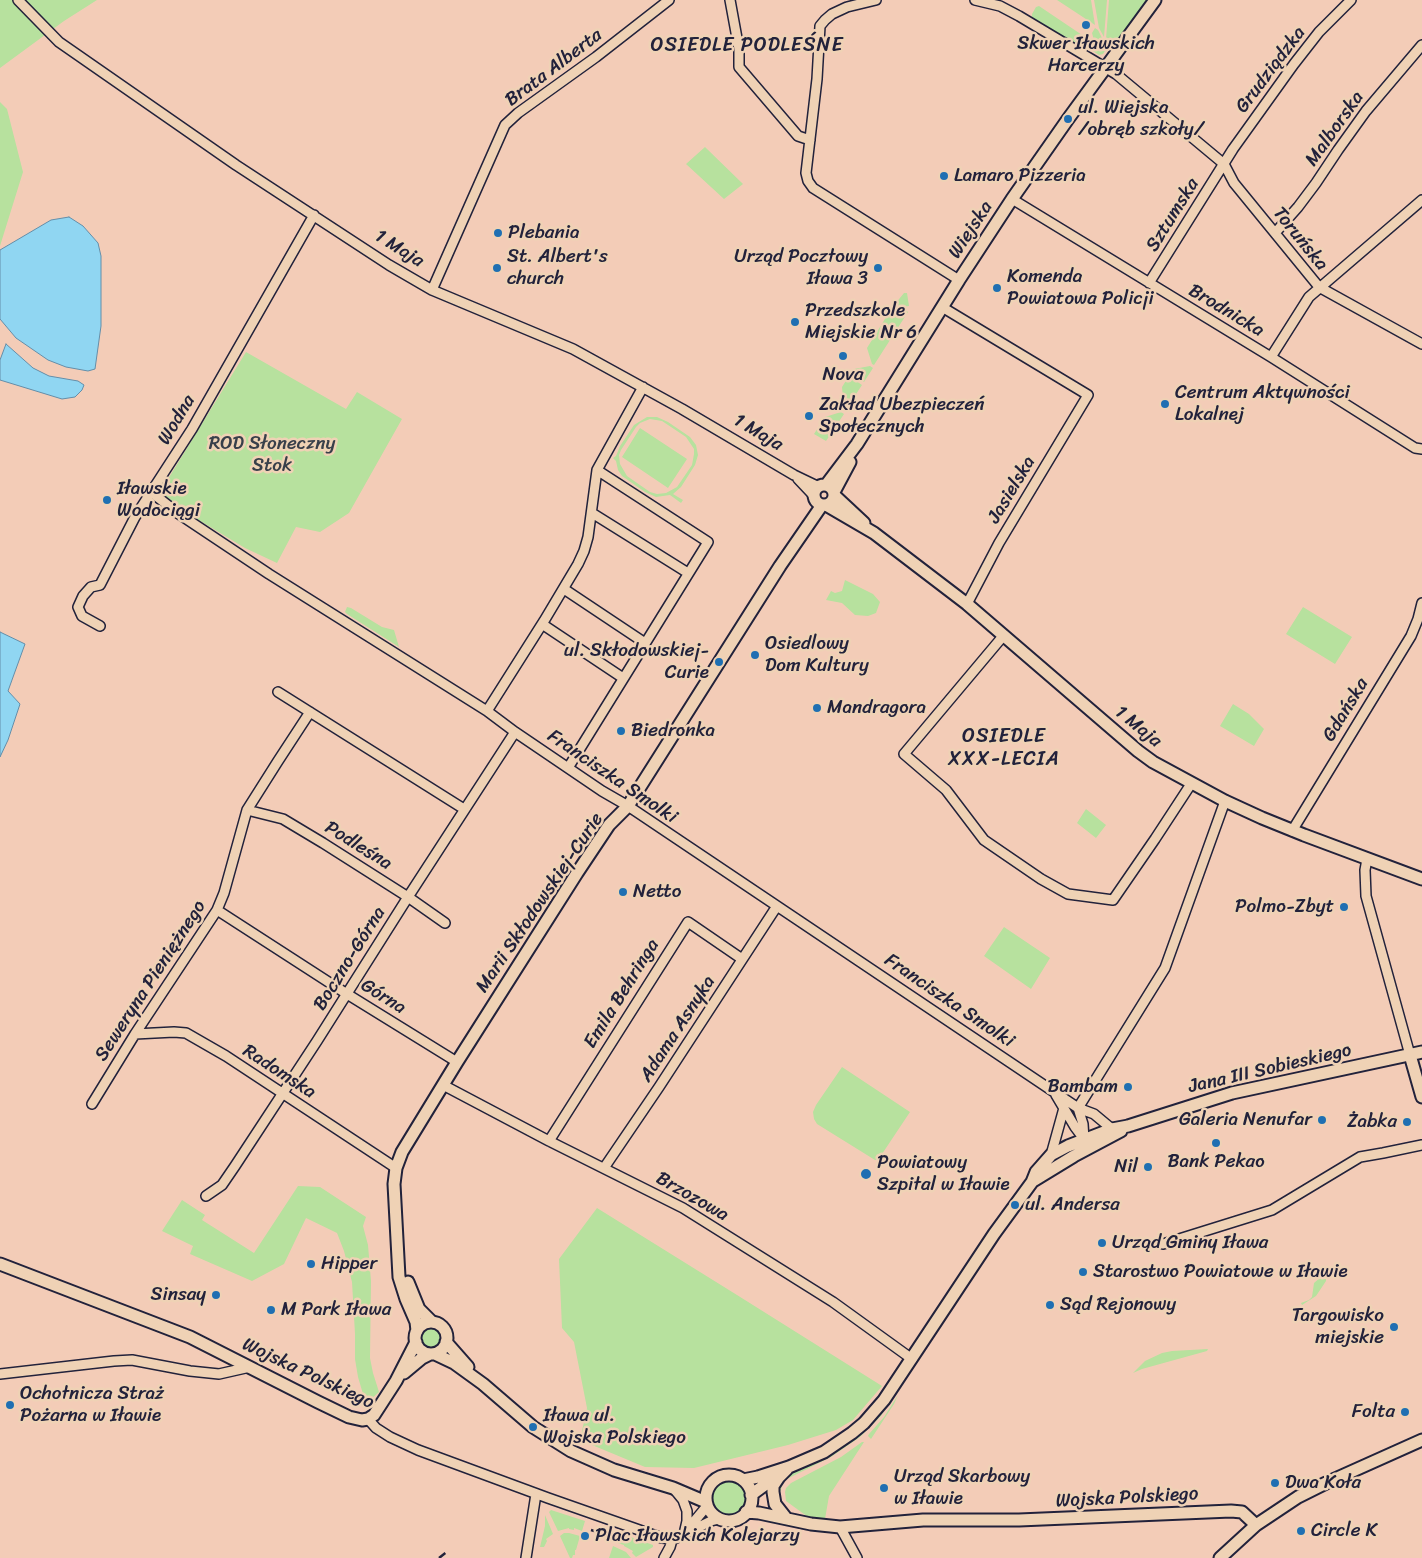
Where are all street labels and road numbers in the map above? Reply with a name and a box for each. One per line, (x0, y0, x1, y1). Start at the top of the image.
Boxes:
street label: Grudziądzka (1231, 22, 1311, 118)
street label: Brata Alberta (501, 24, 607, 112)
street label: Malborska (1301, 87, 1369, 171)
street label: Sztumska (1141, 174, 1205, 256)
street label: Wiejska (944, 197, 998, 263)
street label: Toruńska (1268, 203, 1332, 275)
street label: 1 Maja (370, 225, 428, 273)
street label: Brodnicka (1184, 280, 1268, 342)
street label: Wodna (153, 391, 201, 449)
street label: 1 Maja (729, 409, 787, 457)
street label: Jasielska (983, 452, 1041, 528)
street label: Gdańska (1318, 674, 1374, 746)
street label: 1 Maja (1110, 701, 1166, 753)
street label: Franciszka Smolki (543, 725, 681, 829)
street label: Marii Skłodowskiej-Curie (471, 809, 609, 997)
street label: Podleśna (320, 816, 396, 876)
street label: Seweryna Pieniężnego (91, 896, 211, 1066)
street label: Boczno-Górna (309, 903, 391, 1015)
street label: Emila Behringa (579, 935, 665, 1053)
street label: Franciszka Smolki (880, 949, 1018, 1053)
street label: Adama Asnyka (635, 972, 721, 1086)
street label: Górna (356, 974, 410, 1020)
street label: Jana III Sobieskiego (1186, 1039, 1354, 1099)
street label: Radomska (238, 1040, 320, 1104)
street label: Brzozowa (652, 1167, 732, 1227)
street label: Wojska Polskiego (238, 1333, 378, 1415)
street label: Wojska Polskiego (1055, 1483, 1199, 1513)

